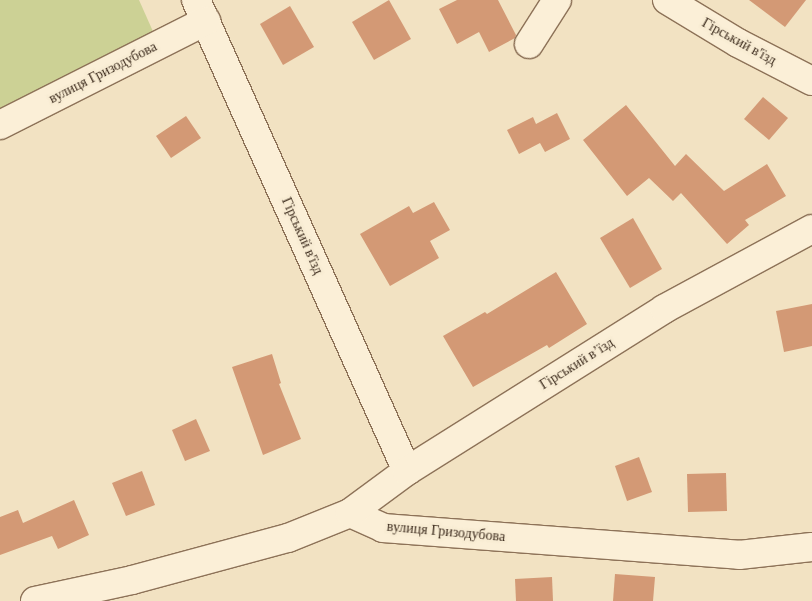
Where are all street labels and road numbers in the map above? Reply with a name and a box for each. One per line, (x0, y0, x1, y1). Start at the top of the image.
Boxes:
street label: Гірський в'їзд (699, 15, 779, 69)
street label: вулиця Гризодубова (46, 39, 160, 107)
street label: Гірський в'їзд (278, 195, 326, 277)
street label: Гірський в’їзд (537, 335, 617, 393)
street label: вулиця Гризодубова (386, 518, 506, 546)

